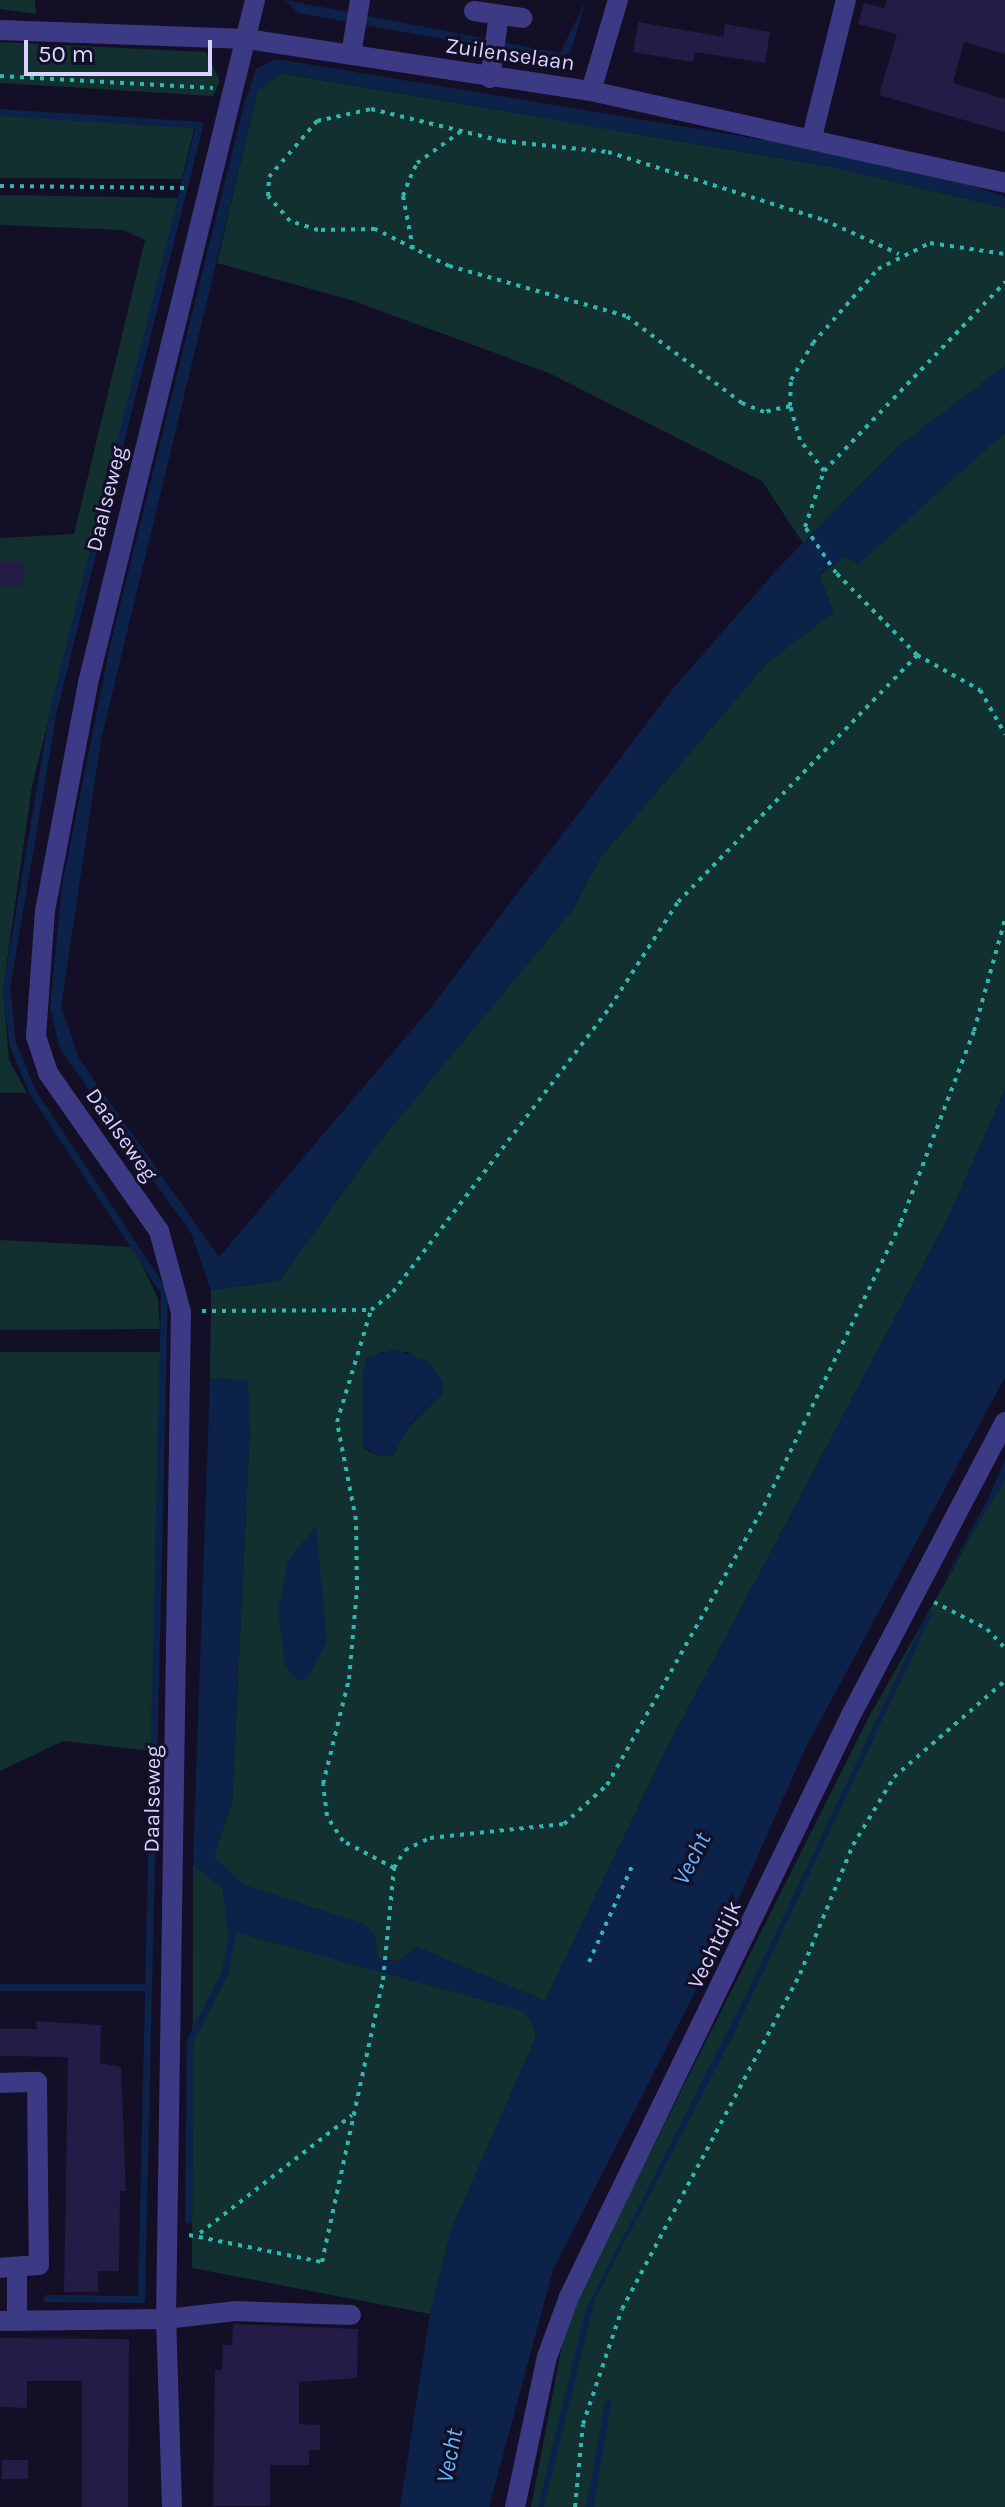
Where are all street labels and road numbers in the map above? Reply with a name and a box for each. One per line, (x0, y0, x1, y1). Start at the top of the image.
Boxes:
street label: Zuilenselaan (444, 33, 576, 77)
street label: Daalseweg (81, 444, 133, 554)
street label: Daalseweg (79, 1083, 163, 1187)
street label: Daalseweg (139, 1745, 167, 1853)
street label: Vechtdijk (682, 1897, 748, 1993)

